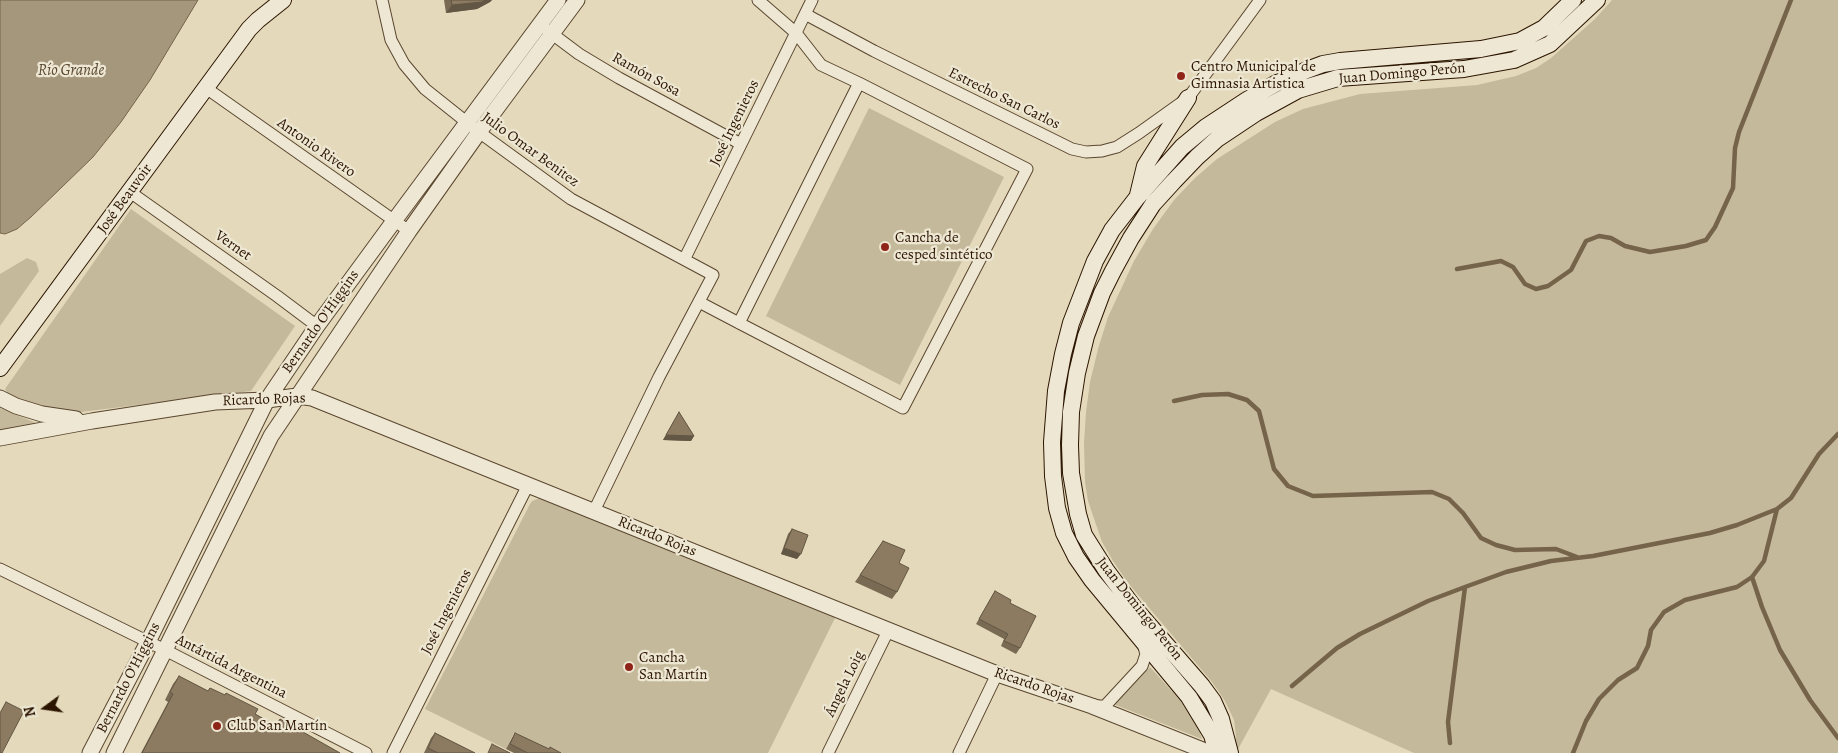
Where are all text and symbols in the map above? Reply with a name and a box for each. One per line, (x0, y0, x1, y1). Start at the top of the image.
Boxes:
street label: Ramón Sosa (609, 49, 683, 101)
place label: Centro Municipal de Gimnasia Artistica (1191, 58, 1316, 93)
street label: Juan Domingo Perón (1338, 59, 1466, 89)
water label: Río Grande (38, 61, 104, 81)
street label: Estrecho San Carlos (945, 64, 1063, 134)
marker: Centro Municipal de Gimnasia Artistica (1175, 70, 1187, 82)
street label: José Ingenieros (706, 77, 764, 169)
street label: Julio Omar Benitez (478, 109, 582, 191)
street label: Antonio Rivero (273, 114, 359, 182)
street label: José Beauvoir (94, 161, 156, 237)
street label: Vernet (211, 227, 255, 265)
place label: Cancha de cesped sintético (895, 229, 992, 264)
marker: Cancha de cesped sintético (879, 241, 891, 253)
street label: Bernardo O'Higgins (279, 267, 363, 377)
street label: Ricardo Rojas (222, 390, 306, 410)
street label: Ricardo Rojas (615, 513, 699, 561)
street label: Juan Domingo Perón (1092, 554, 1186, 664)
street label: José Ingenieros (418, 566, 476, 658)
street label: Bernardo O'Higgins (93, 620, 165, 736)
street label: Antártida Argentina (172, 631, 290, 703)
street label: Ángela Loig (821, 648, 869, 720)
place label: Cancha San Martín (639, 649, 708, 684)
marker: Cancha San Martín (623, 661, 635, 673)
street label: Ricardo Rojas (992, 664, 1076, 708)
north arrow (20, 683, 70, 733)
text: N (20, 705, 40, 719)
place label: Club San Martín (227, 717, 327, 735)
marker: Club San Martín (211, 720, 223, 732)

